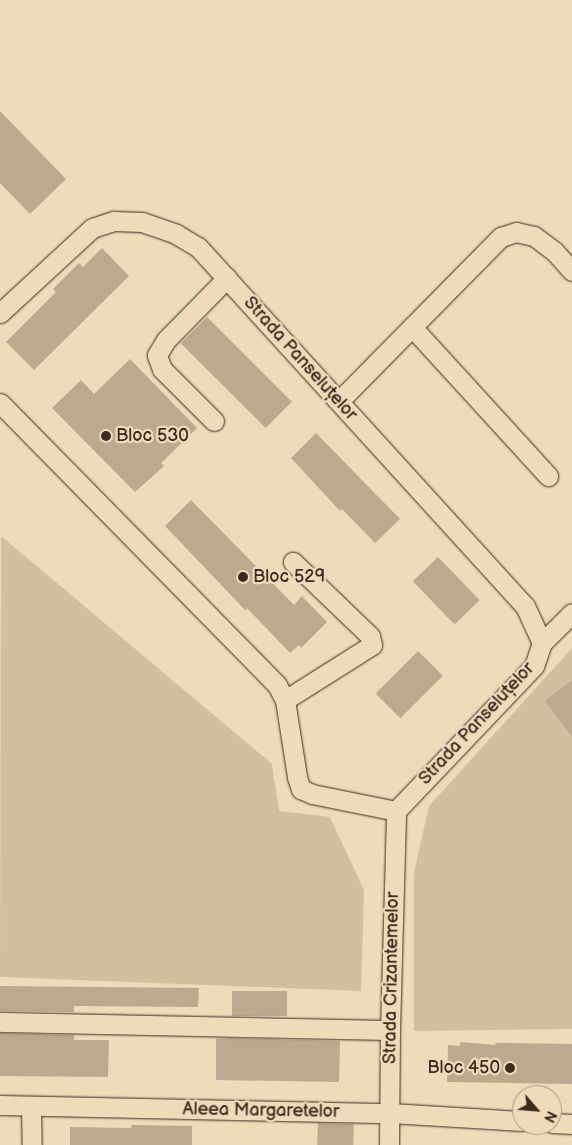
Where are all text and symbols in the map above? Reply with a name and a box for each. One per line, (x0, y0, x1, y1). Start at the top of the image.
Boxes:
street label: Strada Panseluțelor (239, 292, 361, 426)
place label: Bloc 530 (116, 425, 189, 447)
marker: Bloc 530 (100, 430, 112, 442)
place label: Bloc 529 (253, 566, 325, 588)
marker: Bloc 529 (237, 571, 249, 583)
street label: Strada Panseluțelor (415, 658, 539, 790)
street label: Strada Crizantemelor (380, 892, 404, 1064)
place label: Bloc 450 (427, 1057, 500, 1079)
marker: Bloc 450 (504, 1062, 516, 1074)
north arrow (512, 1085, 562, 1135)
street label: Aleea Margaretelor (182, 1099, 340, 1123)
text: N (540, 1108, 560, 1125)

